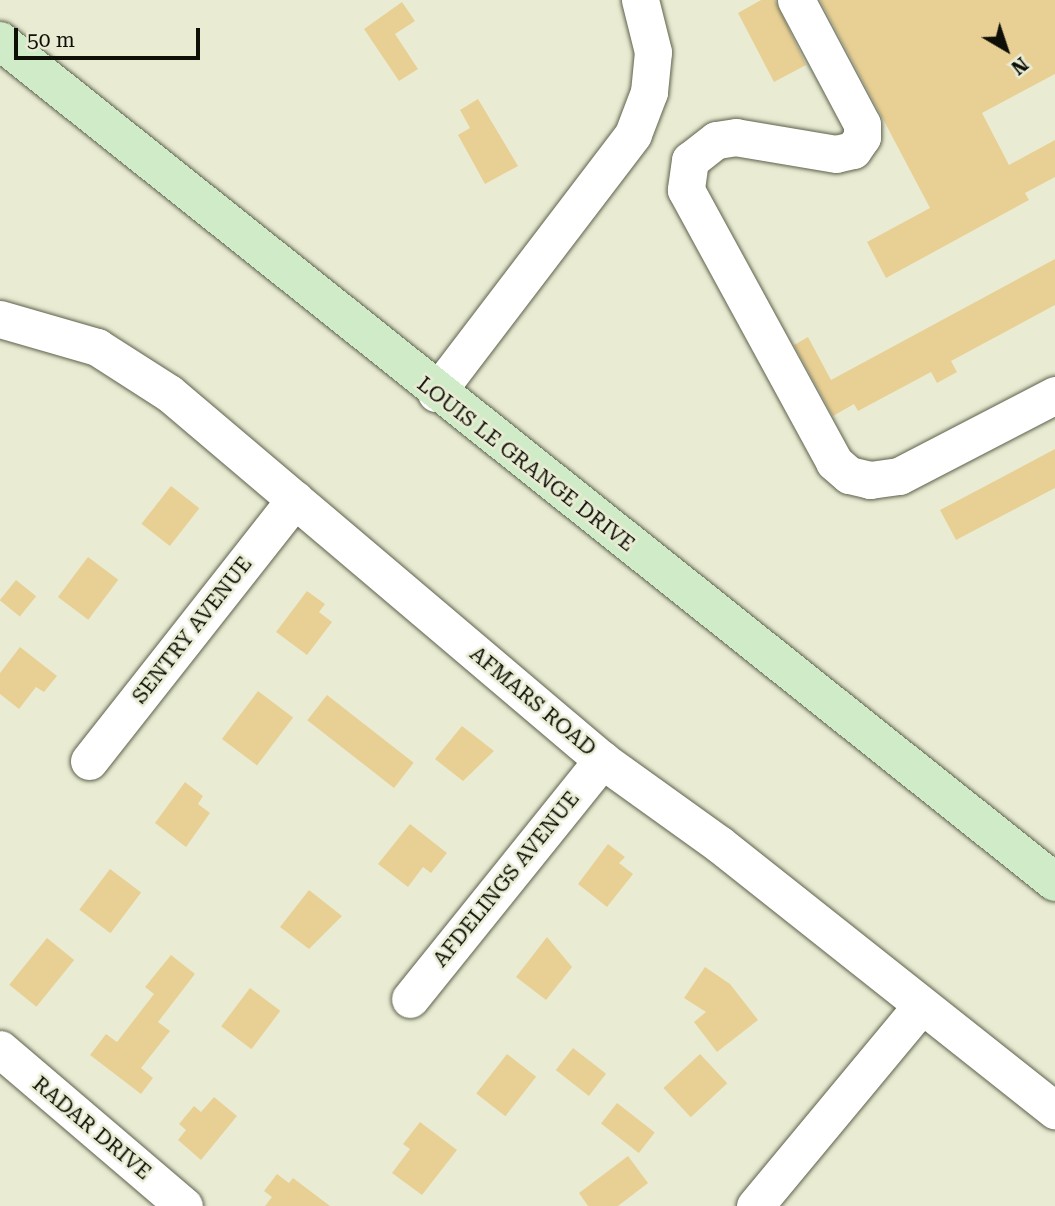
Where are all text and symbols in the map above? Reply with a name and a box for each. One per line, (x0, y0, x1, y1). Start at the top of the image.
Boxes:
scale bar (18, 14, 203, 58)
north arrow (971, 14, 1041, 84)
text: 50 m (27, 28, 75, 52)
text: N (1007, 52, 1032, 79)
street label: LOUIS LE GRANGE DRIVE (412, 371, 640, 557)
street label: SENTRY AVENUE (127, 551, 257, 709)
street label: AFMARS ROAD (465, 641, 601, 761)
street label: AFDELINGS AVENUE (428, 786, 584, 972)
street label: RADAR DRIVE (28, 1071, 156, 1185)

